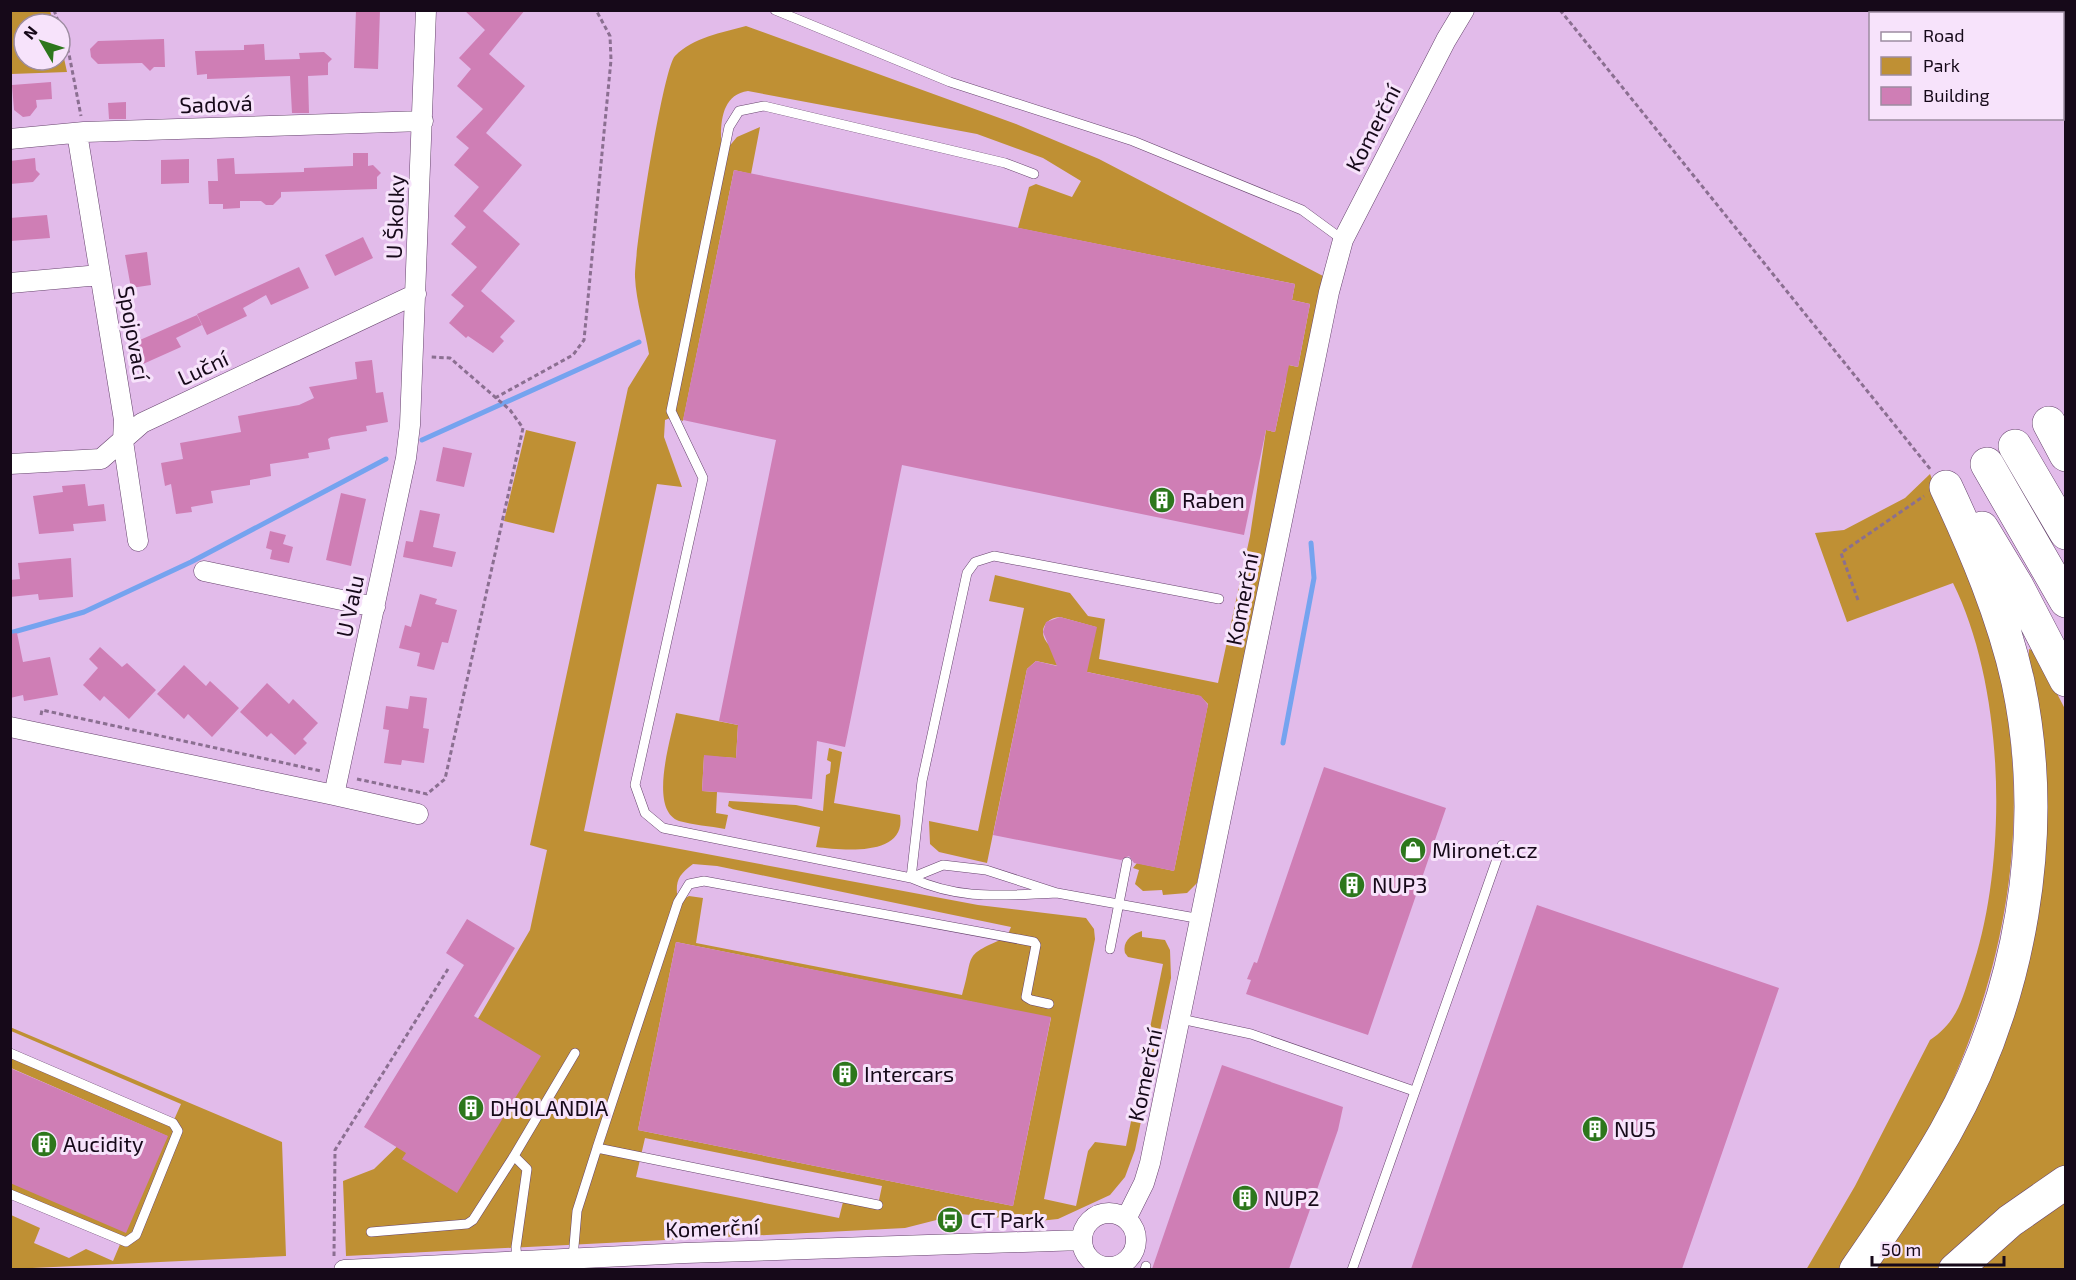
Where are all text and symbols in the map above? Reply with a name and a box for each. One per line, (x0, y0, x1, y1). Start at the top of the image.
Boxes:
north arrow (12, 12, 72, 72)
legend (1869, 12, 2064, 120)
text: N (19, 22, 41, 43)
text: Road (1923, 24, 1964, 46)
text: Park (1923, 54, 1960, 76)
street label: Komerční (1339, 78, 1406, 175)
text: Building (1923, 84, 1990, 106)
street label: Sadová (179, 89, 253, 117)
street label: U Školky (380, 174, 408, 260)
street label: Spojovací (113, 284, 156, 384)
street label: Luční (173, 343, 233, 390)
building icon: Raben (1147, 485, 1177, 515)
place label: Raben (1182, 486, 1245, 512)
street label: Komerční (1219, 549, 1263, 647)
street label: U Valu (330, 572, 368, 639)
shop icon: Mironet.cz (1398, 835, 1428, 865)
place label: Mironet.cz (1432, 836, 1538, 862)
building icon: NUP3 (1337, 870, 1367, 900)
place label: NUP3 (1372, 871, 1427, 897)
street label: Komerční (1122, 1025, 1167, 1123)
building icon: Intercars (830, 1059, 860, 1089)
place label: Intercars (864, 1060, 954, 1086)
building icon: DHOLANDIA (456, 1093, 486, 1123)
place label: DHOLANDIA (490, 1094, 609, 1120)
building icon: NU5 (1580, 1114, 1610, 1144)
place label: NU5 (1614, 1115, 1656, 1141)
building icon: Aucidity (29, 1129, 59, 1159)
place label: Aucidity (63, 1130, 144, 1156)
building icon: NUP2 (1230, 1183, 1260, 1213)
place label: NUP2 (1264, 1184, 1320, 1210)
bus stop icon: CT Park (935, 1205, 965, 1235)
place label: CT Park (970, 1206, 1045, 1232)
street label: Komerční (665, 1212, 761, 1242)
scale bar (1872, 1229, 2004, 1267)
text: 50 m (1881, 1238, 1921, 1260)

